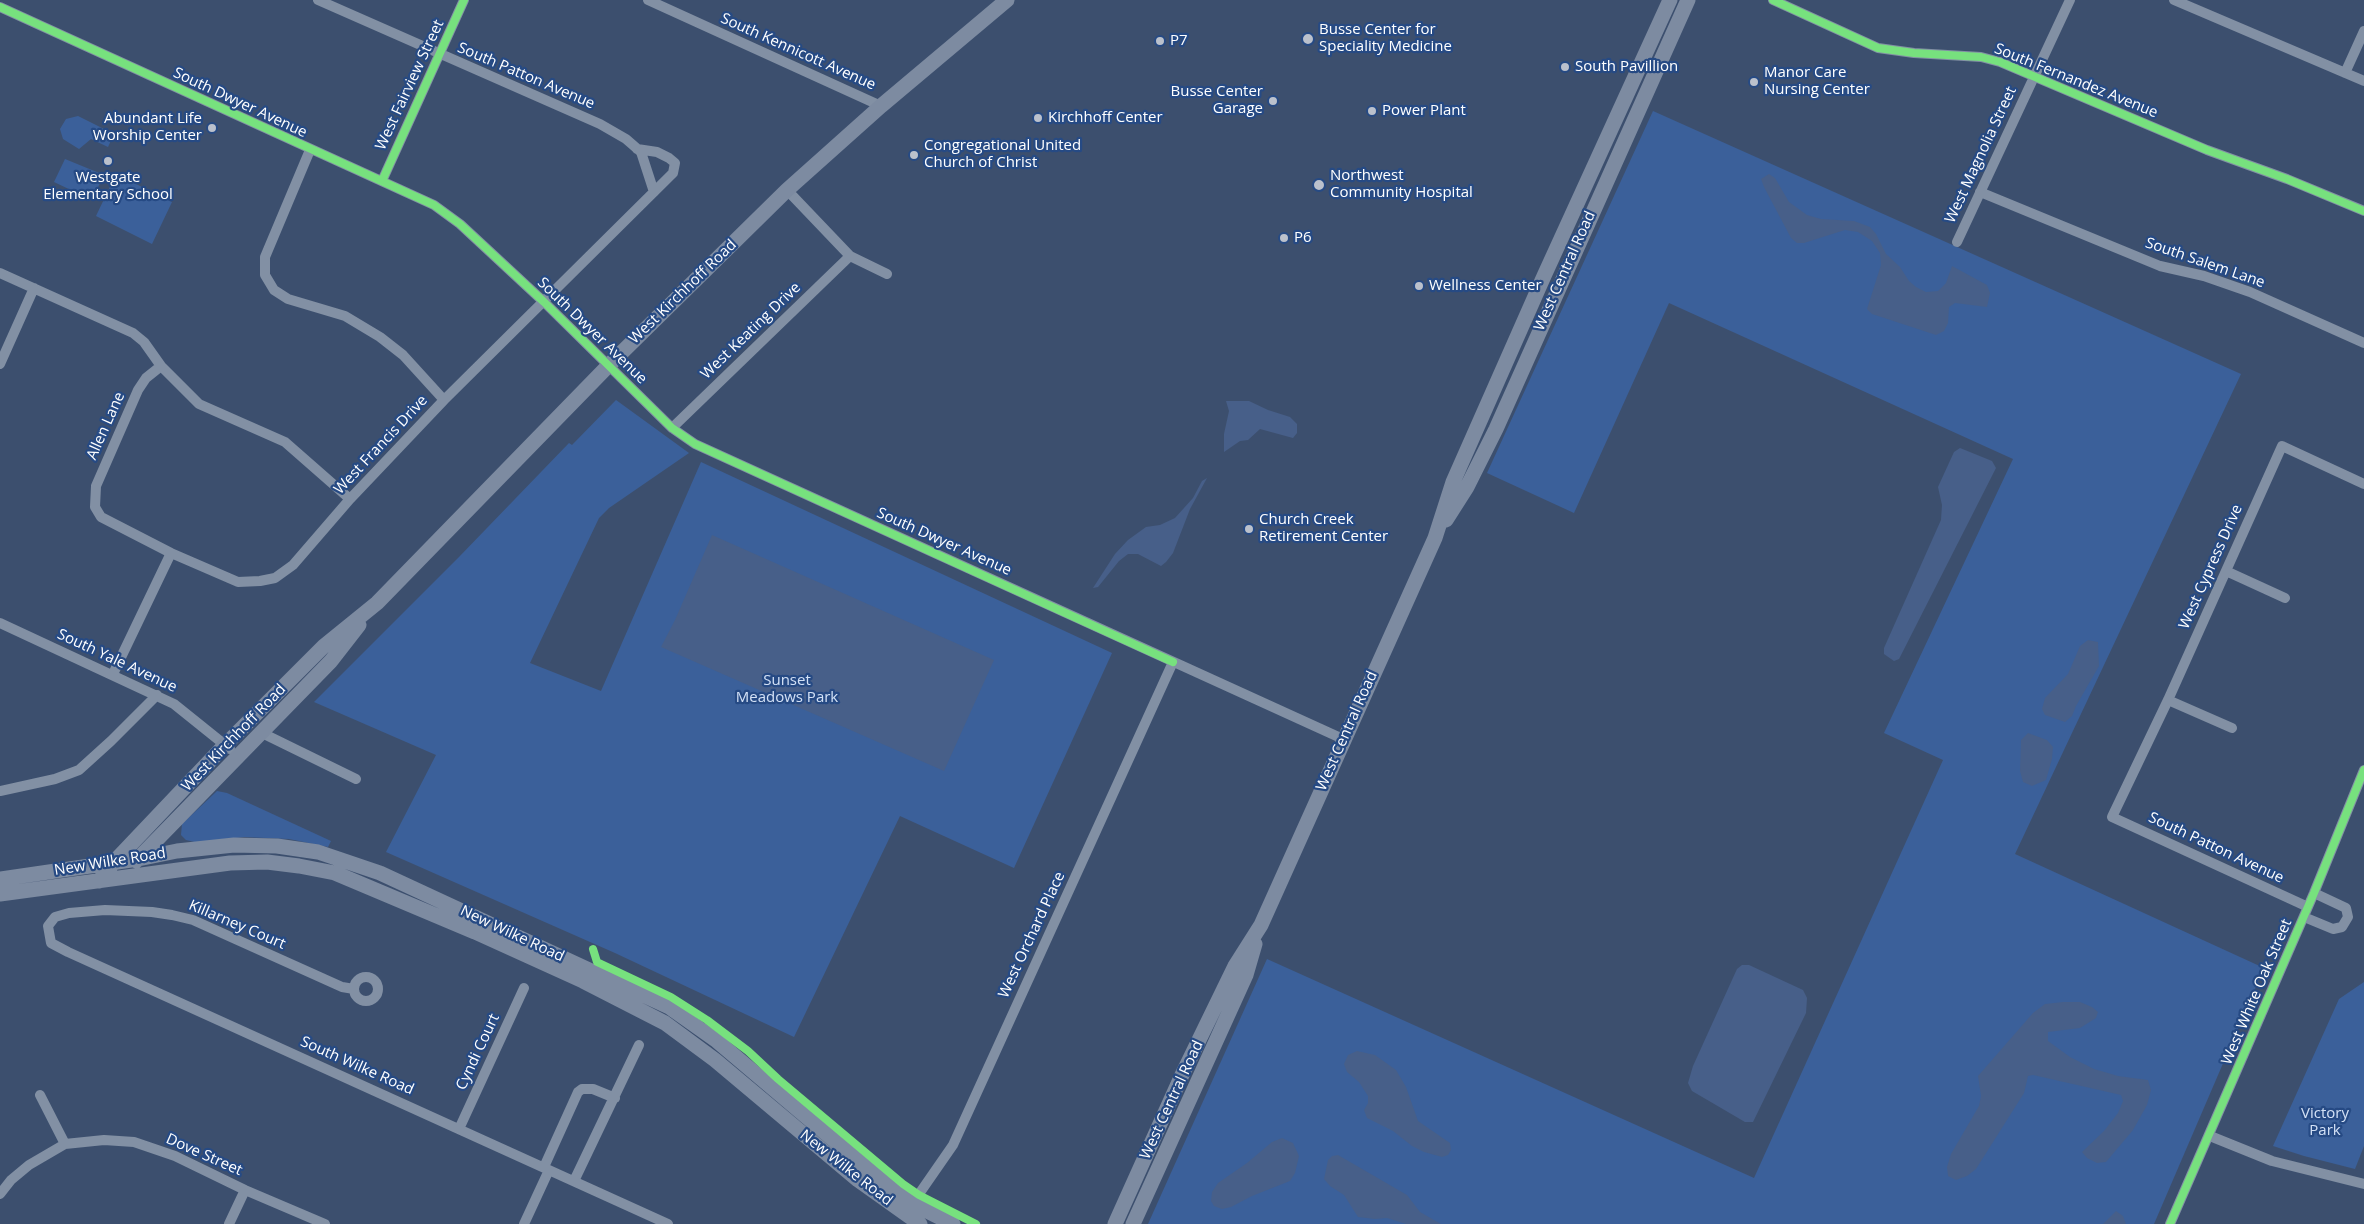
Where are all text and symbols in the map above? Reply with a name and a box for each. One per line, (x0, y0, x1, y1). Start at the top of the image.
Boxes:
street label: South Kennicott Avenue (718, 10, 878, 94)
street label: West Fairview Street (372, 17, 448, 153)
place label: Busse Center for Speciality Medicine (1319, 21, 1452, 56)
place label: P7 (1170, 32, 1188, 50)
marker: Busse Center for Speciality Medicine (1301, 32, 1315, 46)
marker: P7 (1154, 35, 1166, 47)
street label: South Patton Avenue (455, 39, 597, 113)
street label: South Fernandez Avenue (1992, 40, 2160, 122)
place label: South Pavillion (1575, 58, 1678, 76)
marker: South Pavillion (1559, 61, 1571, 73)
street label: South Dwyer Avenue (170, 64, 310, 142)
place label: Manor Care Nursing Center (1764, 64, 1870, 99)
marker: Manor Care Nursing Center (1748, 76, 1760, 88)
place label: Busse Center Garage (1171, 83, 1263, 118)
street label: West Magnolia Street (1941, 84, 2021, 226)
marker: Busse Center Garage (1267, 95, 1279, 107)
place label: Power Plant (1382, 102, 1466, 120)
marker: Power Plant (1366, 105, 1378, 117)
place label: Kirchhoff Center (1048, 109, 1163, 127)
place label: Abundant Life Worship Center (93, 110, 202, 145)
marker: Kirchhoff Center (1032, 112, 1044, 124)
marker: Abundant Life Worship Center (206, 122, 218, 134)
place label: Congregational United Church of Christ (924, 137, 1081, 172)
marker: Congregational United Church of Christ (908, 149, 920, 161)
marker: Westgate Elementary School (102, 155, 114, 167)
place label: Northwest Community Hospital (1330, 167, 1473, 202)
place label: Westgate Elementary School (43, 169, 173, 204)
marker: Northwest Community Hospital (1312, 178, 1326, 192)
street label: West Central Road (1531, 208, 1599, 334)
place label: P6 (1294, 229, 1312, 247)
marker: P6 (1278, 232, 1290, 244)
street label: South Salem Lane (2143, 234, 2267, 292)
street label: West Kirchhoff Road (626, 236, 740, 348)
street label: South Dwyer Avenue (533, 274, 651, 388)
place label: Wellness Center (1429, 277, 1542, 295)
street label: West Keating Drive (697, 279, 805, 383)
marker: Wellness Center (1413, 280, 1425, 292)
street label: Allen Lane (83, 389, 129, 463)
street label: West Francis Drive (330, 392, 432, 498)
street label: West Cypress Drive (2175, 502, 2247, 632)
street label: South Dwyer Avenue (874, 504, 1014, 580)
place label: Church Creek Retirement Center (1259, 511, 1388, 546)
marker: Church Creek Retirement Center (1243, 523, 1255, 535)
street label: South Yale Avenue (54, 625, 180, 697)
street label: West Central Road (1313, 668, 1381, 794)
park label: Sunset Meadows Park (736, 672, 838, 707)
street label: West Kirchhoff Road (178, 681, 290, 795)
street label: South Patton Avenue (2145, 809, 2287, 887)
street label: New Wilke Road (53, 844, 167, 880)
street label: West Orchard Place (995, 869, 1069, 1001)
street label: Killarney Court (186, 897, 288, 953)
street label: New Wilke Road (457, 902, 567, 966)
street label: West White Oak Street (2218, 916, 2296, 1068)
street label: Cyndi Court (452, 1011, 504, 1093)
street label: South Wilke Road (297, 1033, 417, 1099)
street label: West Central Road (1137, 1038, 1207, 1162)
park label: Victory Park (2301, 1105, 2349, 1140)
street label: New Wilke Road (796, 1126, 896, 1210)
street label: Dove Street (163, 1130, 245, 1180)

